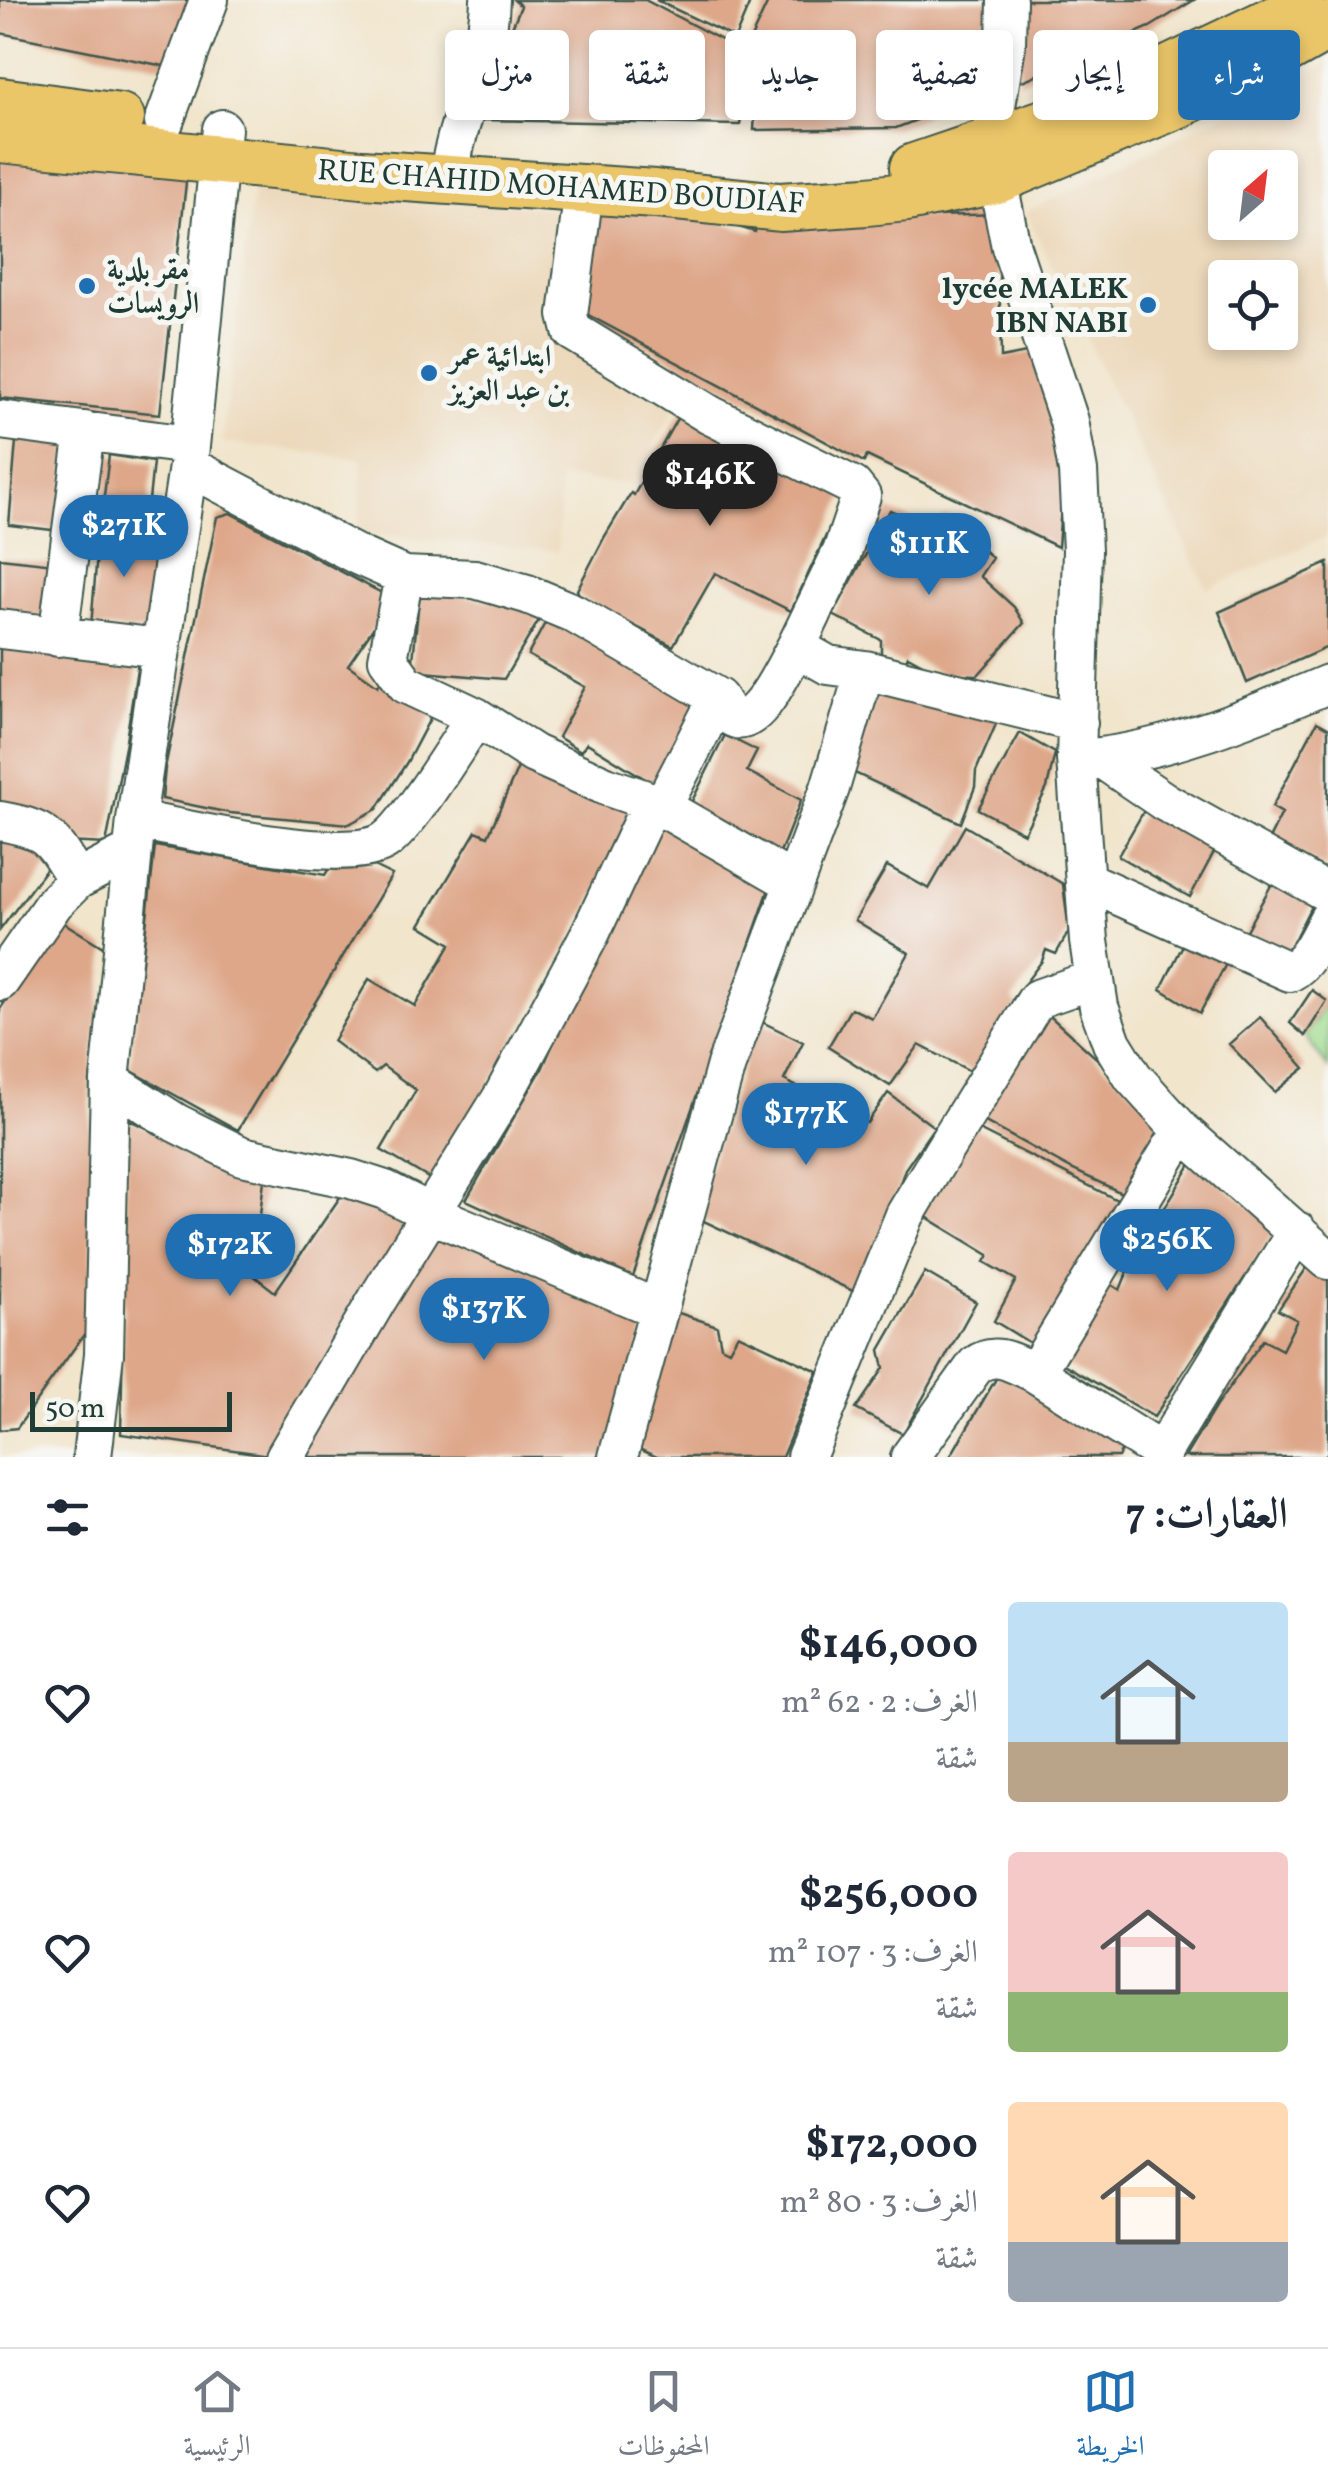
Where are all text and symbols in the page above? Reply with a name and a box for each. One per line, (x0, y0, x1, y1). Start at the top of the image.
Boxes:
chip: منزل (445, 30, 569, 120)
chip: شقة (589, 30, 705, 120)
chip: جديد (725, 30, 856, 120)
chip: تصفية (876, 30, 1013, 120)
chip: إيجار (1033, 30, 1158, 120)
chip: شراء (1178, 30, 1300, 120)
street label: RUE CHAHID MOHAMED BOUDIAF (316, 150, 806, 226)
north arrow (1208, 150, 1298, 240)
map controls (1208, 150, 1298, 350)
place label: مقر بلدية الرويسات (107, 250, 199, 326)
button: locate (1208, 260, 1298, 350)
place label: lycée MALEK IBN NABI (942, 269, 1128, 345)
marker: مقر بلدية الرويسات (76, 275, 98, 297)
marker: lycée MALEK IBN NABI (1137, 294, 1159, 316)
place label: ابتدائية عمر بن عبد العزيز (446, 337, 570, 413)
marker: ابتدائية عمر بن عبد العزيز (418, 362, 440, 384)
pin: $146K (640, 444, 780, 529)
text: $146K (665, 454, 755, 498)
pin: $271K (54, 495, 194, 580)
text: $271K (81, 505, 167, 549)
pin: $111K (859, 513, 999, 598)
text: $111K (889, 523, 969, 567)
pin: $177K (736, 1083, 876, 1168)
text: $177K (764, 1093, 848, 1137)
pin: $256K (1097, 1209, 1237, 1294)
pin: $172K (160, 1214, 300, 1299)
text: $256K (1122, 1219, 1212, 1263)
text: $172K (187, 1224, 273, 1268)
pin: $137K (414, 1278, 554, 1363)
text: $137K (441, 1288, 527, 1332)
scale bar (30, 1387, 232, 1432)
text: 50 m (45, 1390, 105, 1429)
text: العقارات: 7 (1125, 1487, 1288, 1546)
icon: filters (40, 1490, 95, 1545)
text: $146,000 (799, 1617, 978, 1676)
icon: home (1088, 1642, 1208, 1762)
icon: heart (40, 1675, 95, 1730)
text: الغرف: 2 · 62 m² (781, 1682, 978, 1726)
text: شقة (936, 1738, 978, 1782)
text: $256,000 (799, 1867, 978, 1926)
icon: home (1088, 1892, 1208, 2012)
icon: heart (40, 1925, 95, 1980)
text: الغرف: 3 · 107 m² (768, 1932, 978, 1976)
text: شقة (936, 1988, 978, 2032)
text: $172,000 (806, 2117, 978, 2176)
icon: home (1088, 2142, 1208, 2262)
icon: heart (40, 2175, 95, 2230)
text: الغرف: 3 · 80 m² (780, 2182, 978, 2226)
text: شقة (936, 2238, 978, 2282)
tab: الرئيسية (183, 2364, 251, 2473)
tab: المحفوظات (617, 2364, 710, 2473)
tab: الخريطة (1076, 2364, 1145, 2473)

